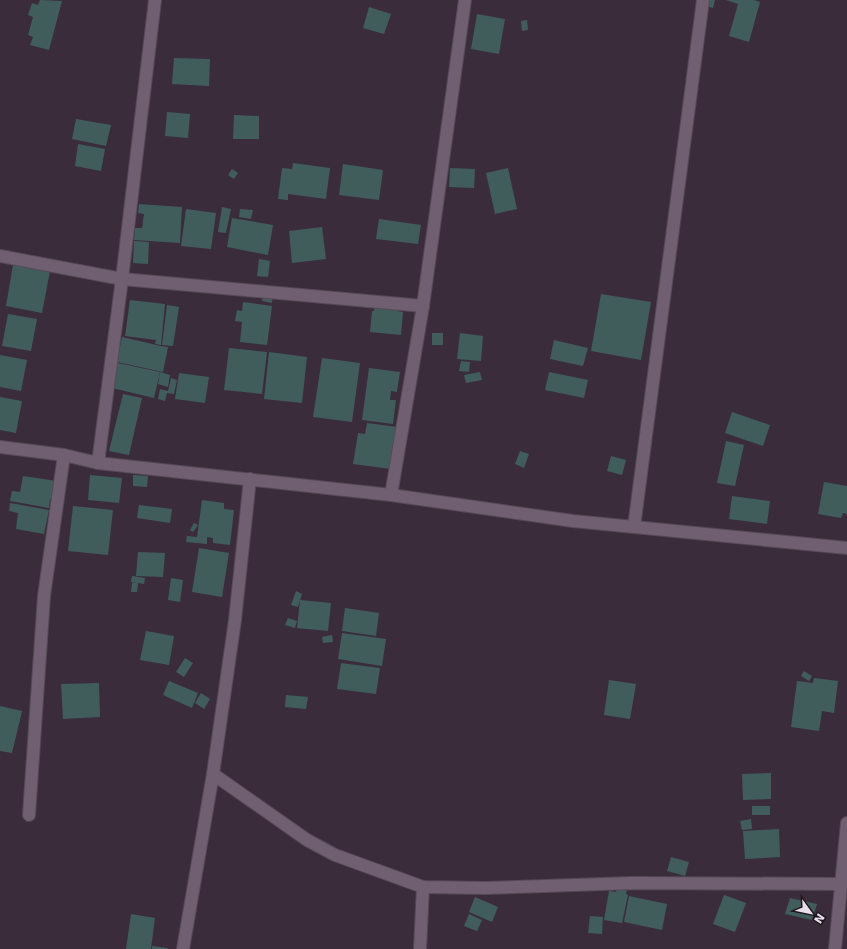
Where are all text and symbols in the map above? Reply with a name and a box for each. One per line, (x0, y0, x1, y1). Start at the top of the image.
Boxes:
north arrow (791, 893, 831, 933)
text: N (811, 911, 827, 926)

